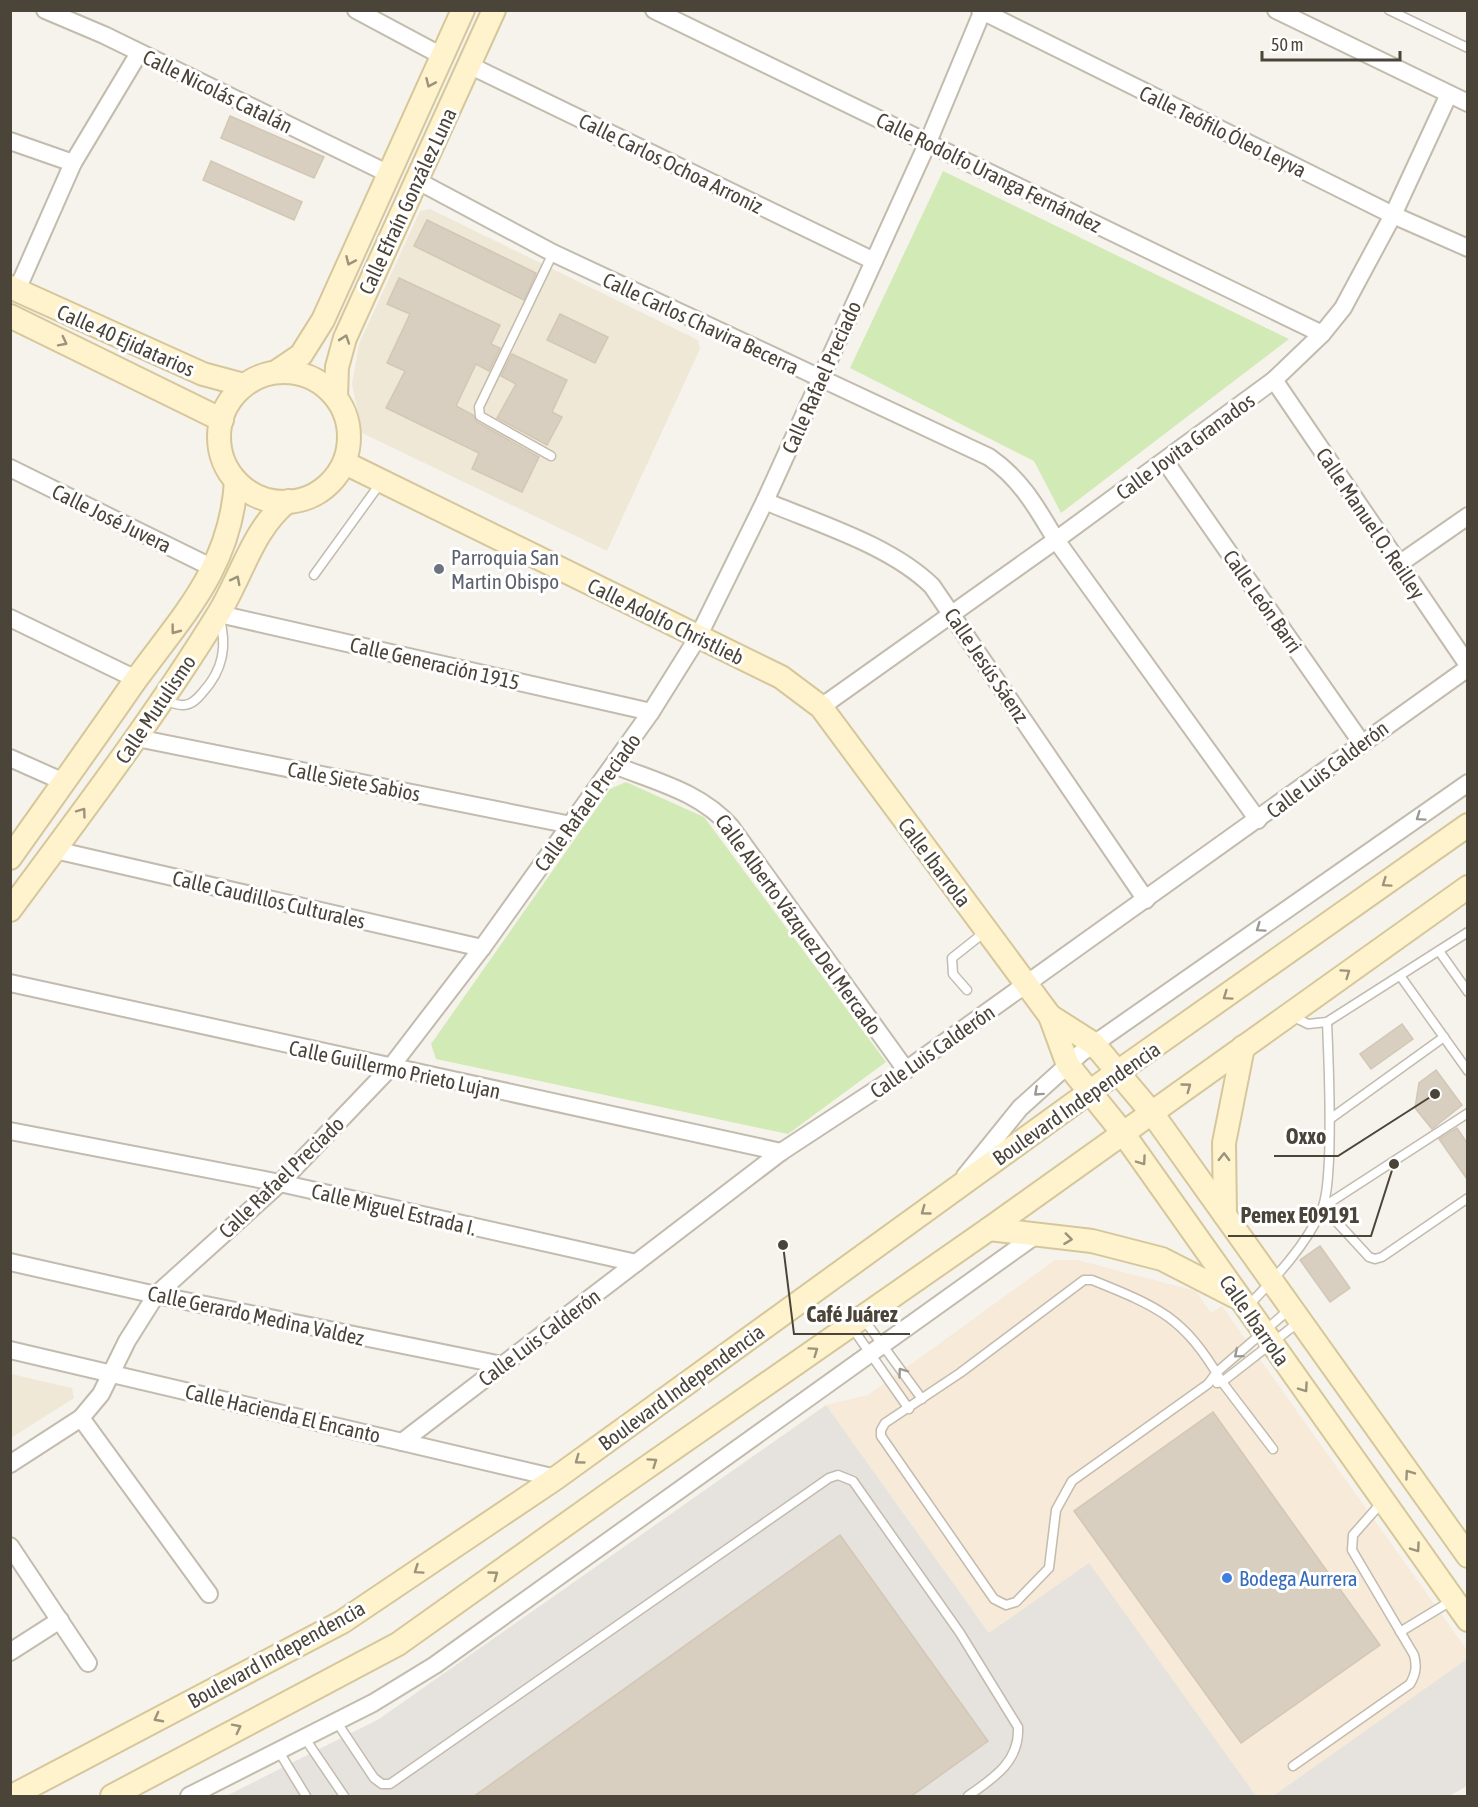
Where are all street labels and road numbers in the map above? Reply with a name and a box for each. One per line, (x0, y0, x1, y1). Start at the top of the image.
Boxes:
street label: Calle Nicolás Catalán (139, 44, 297, 138)
street label: Calle Teófilo Óleo Leyva (1136, 80, 1310, 182)
street label: Calle Efraín González Luna (353, 104, 461, 298)
street label: Calle Rodolfo Uranga Fernández (873, 107, 1106, 237)
street label: Calle Carlos Ochoa Arroniz (575, 108, 767, 218)
street label: Calle Carlos Chavira Becerra (599, 267, 803, 379)
street label: Calle Rafael Preciado (777, 297, 865, 457)
street label: Calle 40 Ejidatarios (54, 299, 198, 381)
street label: Calle Jovita Granados (1111, 388, 1259, 504)
street label: Calle Manuel O. Reilley (1312, 443, 1431, 603)
street label: Calle José Juvera (49, 479, 175, 557)
street label: Calle León Barri (1219, 545, 1307, 657)
street label: Calle Adolfo Christlieb (584, 573, 748, 669)
street label: Calle Jesús Sáenz (940, 603, 1034, 727)
street label: Calle Generación 1915 (348, 632, 522, 694)
street label: Calle Mutulismo (110, 650, 200, 768)
street label: Calle Luis Calderón (1261, 715, 1393, 823)
street label: Calle Rafael Preciado (529, 728, 645, 876)
street label: Calle Siete Sabios (286, 756, 422, 806)
street label: Calle Alberto Vázquez Del Mercado (711, 809, 887, 1039)
street label: Calle Ibarrola (894, 813, 976, 911)
street label: Calle Caudillos Culturales (170, 865, 368, 933)
street label: Calle Luis Calderón (865, 999, 999, 1103)
street label: Calle Guillermo Prieto Lujan (287, 1035, 503, 1103)
street label: Boulevard Independencia (988, 1036, 1164, 1170)
street label: Calle Rafael Preciado (214, 1111, 348, 1243)
street label: Calle Miguel Estrada I. (309, 1178, 479, 1240)
street label: Calle Ibarrola (1215, 1270, 1295, 1370)
street label: Calle Gerardo Medina Valdez (146, 1280, 367, 1350)
street label: Calle Luis Calderón (473, 1283, 605, 1391)
street label: Boulevard Independencia (594, 1319, 768, 1455)
street label: Calle Hacienda El Encanto (183, 1379, 383, 1447)
street label: Boulevard Independencia (183, 1595, 369, 1713)

